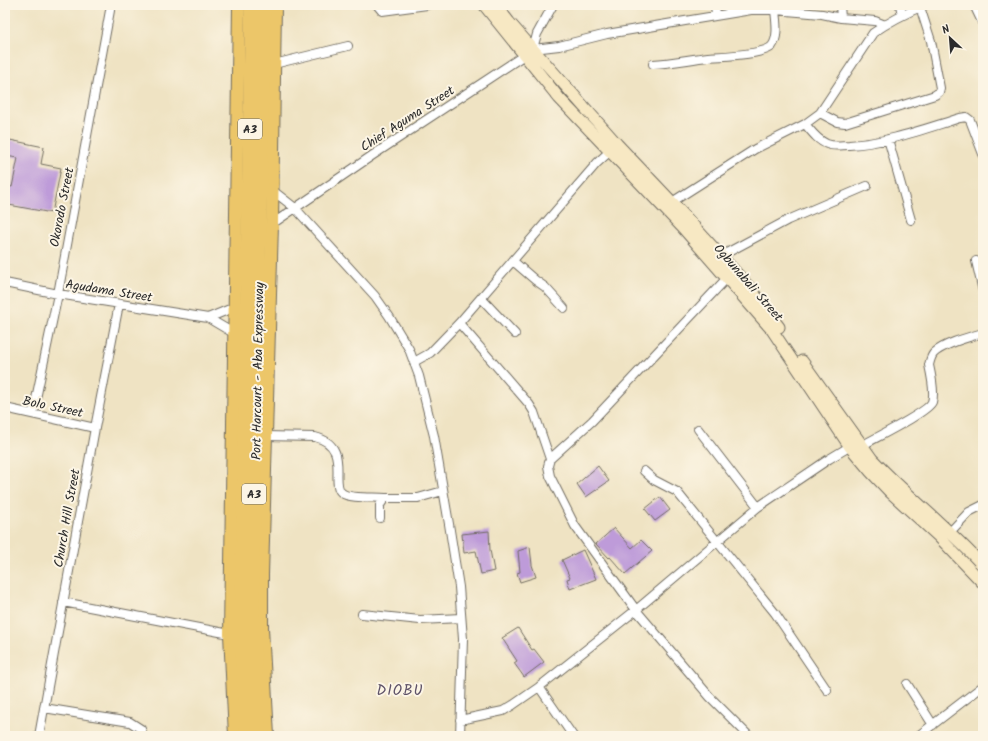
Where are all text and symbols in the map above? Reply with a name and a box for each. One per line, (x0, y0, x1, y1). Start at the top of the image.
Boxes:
north arrow (930, 18, 970, 58)
text: N (939, 20, 953, 40)
street label: Chief Aguma Street (356, 80, 460, 158)
road number: A3 (238, 119, 262, 139)
street label: Okorodo Street (44, 165, 81, 249)
street label: Ogbunabali Street (708, 239, 788, 327)
street label: Agudama Street (64, 274, 155, 309)
street label: Port Harcourt - Aba Expressway (246, 281, 271, 460)
street label: Bolo Street (20, 391, 86, 424)
street label: Church Hill Street (48, 466, 87, 569)
road number: A3 (242, 484, 266, 504)
district label: DIOBU (376, 679, 424, 703)

